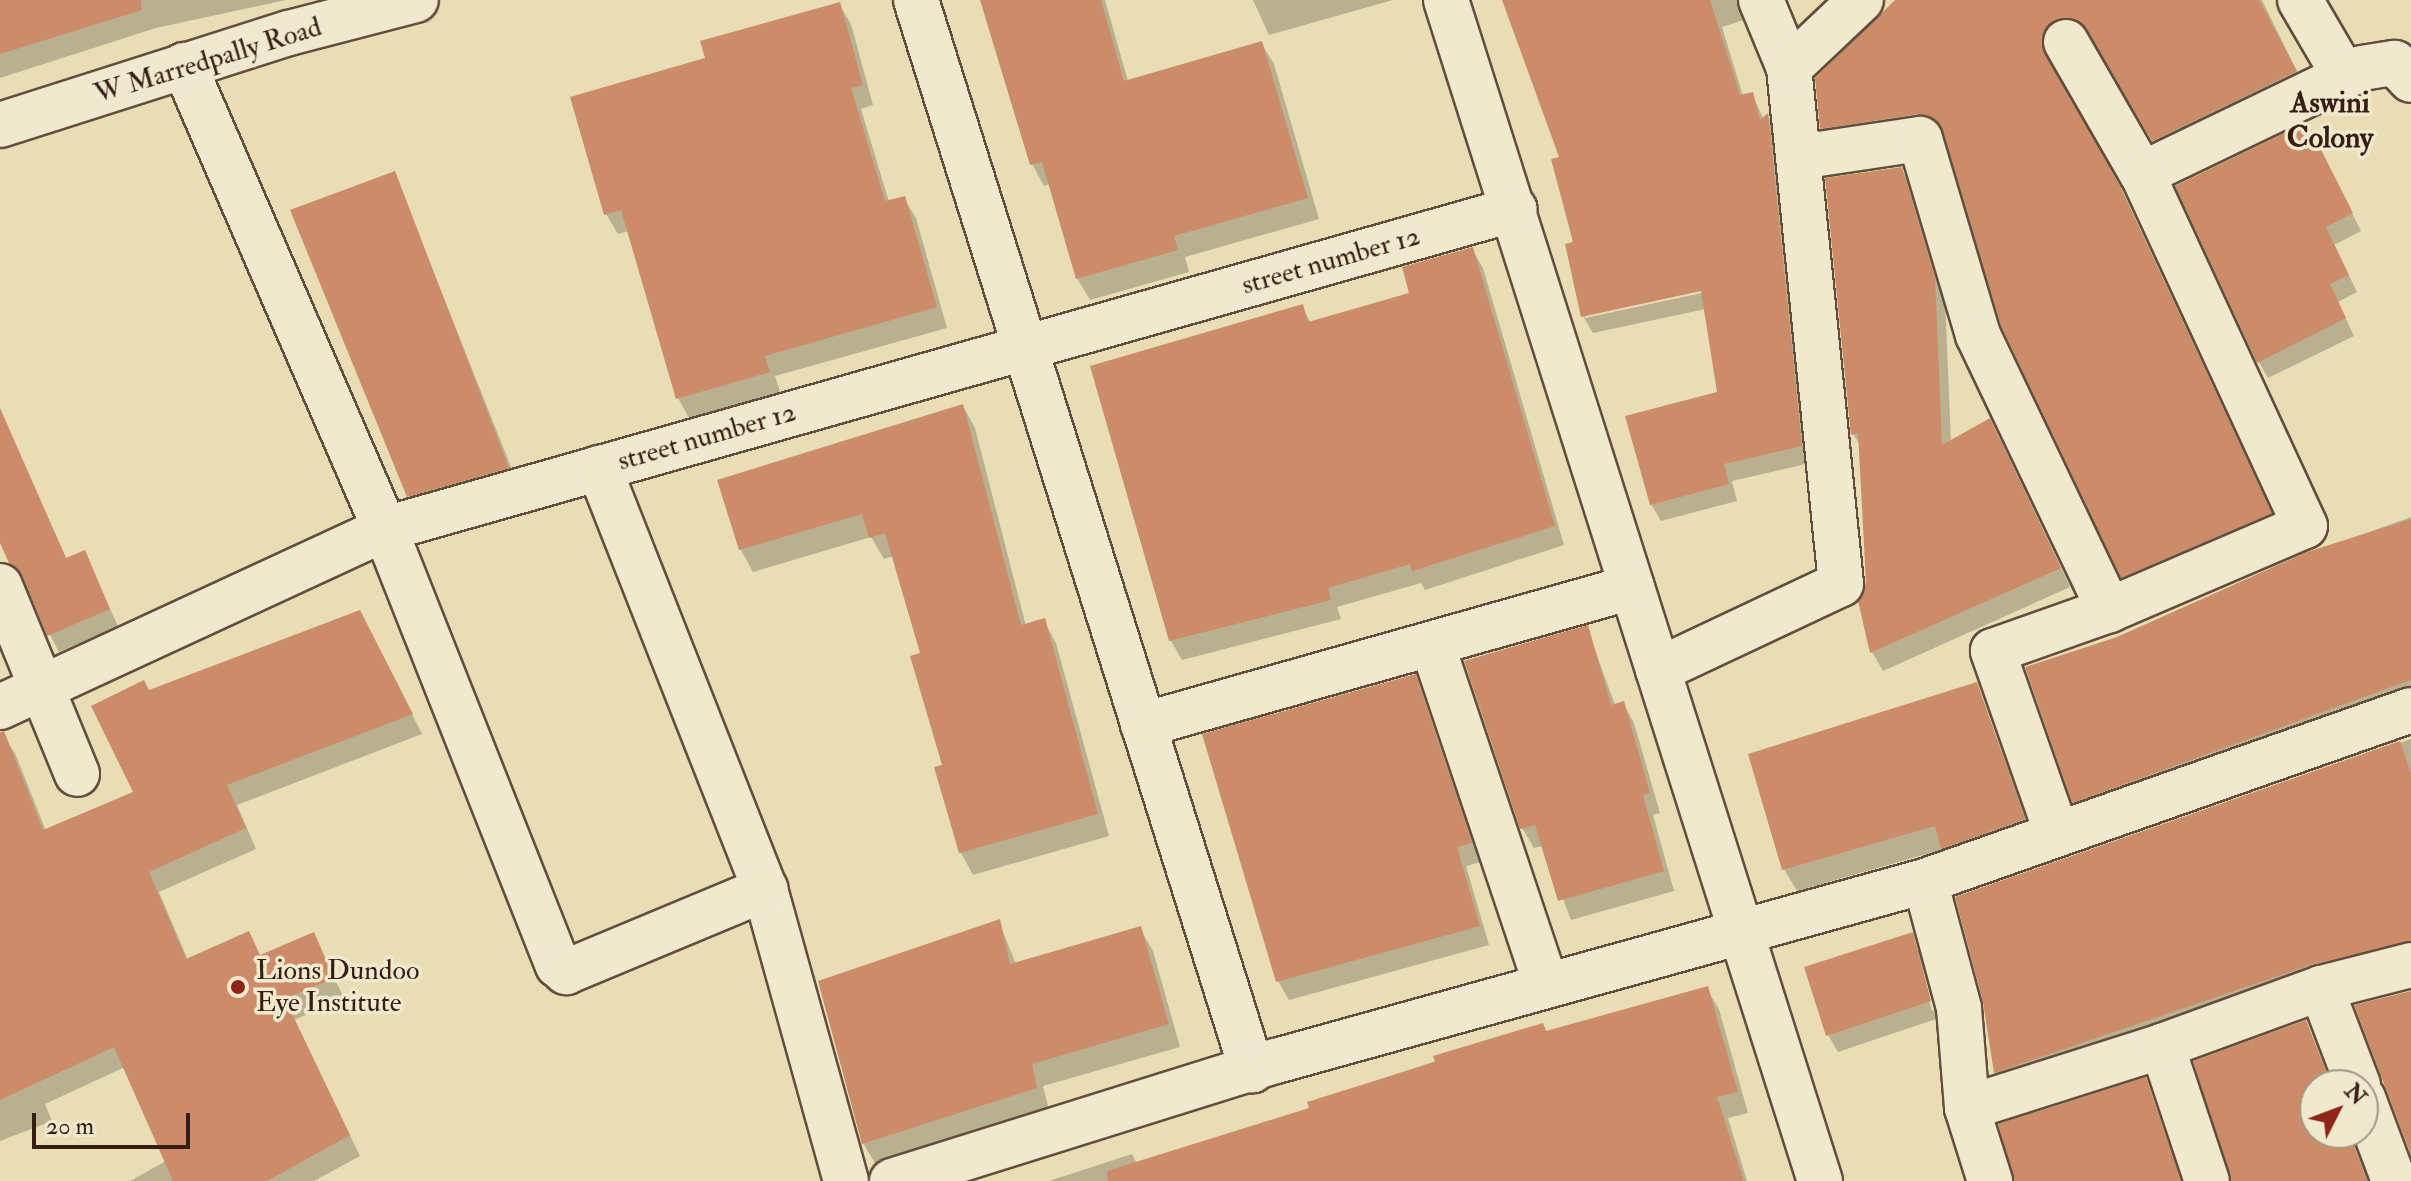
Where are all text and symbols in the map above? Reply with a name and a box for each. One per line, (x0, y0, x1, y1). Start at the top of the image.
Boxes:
street label: W Marredpally Road (90, 10, 326, 112)
district label: Aswini Colony (2287, 85, 2373, 156)
street label: street number 12 (1238, 220, 1424, 302)
street label: street number 12 (614, 396, 800, 478)
place label: Lions Dundoo Eye Institute (256, 954, 419, 1020)
marker: Lions Dundoo Eye Institute (227, 976, 249, 998)
north arrow (2299, 1069, 2379, 1149)
text: N (2338, 1078, 2372, 1111)
scale bar (36, 1097, 194, 1147)
text: 20 m (46, 1111, 94, 1142)

